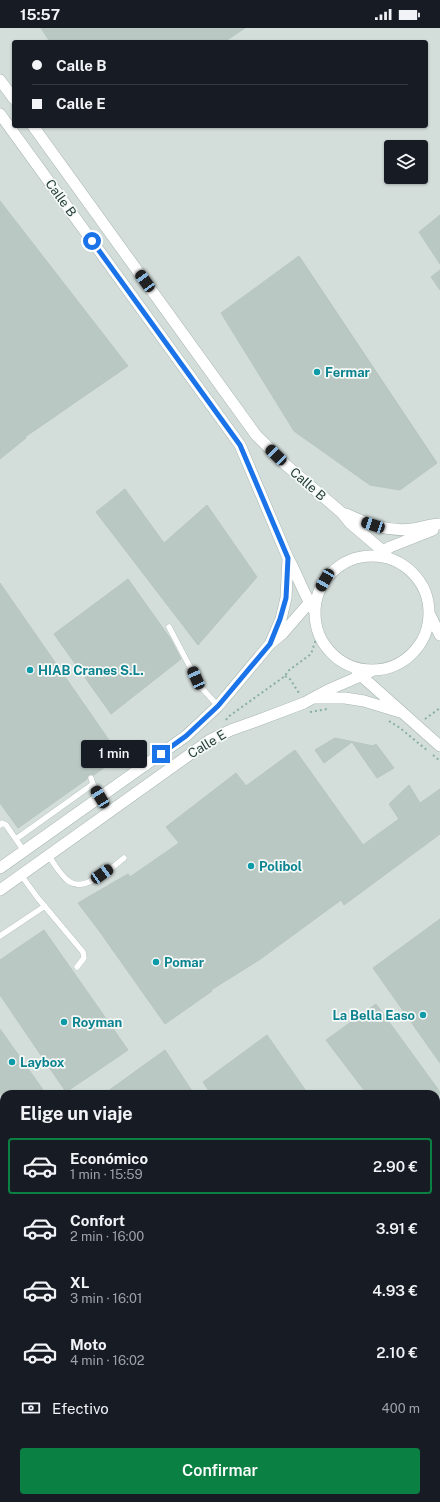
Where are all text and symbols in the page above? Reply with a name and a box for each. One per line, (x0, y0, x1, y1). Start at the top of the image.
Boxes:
text: 15:57 (20, 6, 60, 23)
text: Calle B (56, 57, 107, 74)
text: Calle E (56, 95, 106, 112)
map controls (384, 140, 428, 184)
button: layers (384, 140, 428, 184)
street label: Calle B (42, 176, 80, 220)
route start (83, 232, 101, 250)
car (133, 268, 157, 294)
place label: Fermar (325, 365, 371, 380)
marker: Fermar (312, 367, 322, 377)
car (263, 442, 289, 468)
street label: Calle B (287, 464, 329, 504)
car (360, 516, 386, 534)
car (314, 567, 336, 593)
place label: HIAB Cranes S.L. (38, 663, 144, 678)
marker: HIAB Cranes S.L. (25, 665, 35, 675)
car (186, 665, 206, 691)
street label: Calle E (185, 727, 229, 761)
callout: 1 min (81, 740, 147, 768)
route end (152, 745, 170, 763)
text: 1 min (99, 746, 129, 761)
car (89, 784, 111, 810)
place label: Polibol (259, 859, 302, 874)
marker: Polibol (246, 861, 256, 871)
car (89, 862, 115, 886)
place label: Pomar (164, 955, 205, 970)
marker: Pomar (151, 957, 161, 967)
place label: La Bella Easo (332, 1008, 415, 1023)
marker: La Bella Easo (418, 1010, 428, 1020)
place label: Royman (72, 1015, 122, 1030)
marker: Royman (59, 1017, 69, 1027)
place label: Laybox (20, 1055, 65, 1070)
marker: Laybox (7, 1057, 17, 1067)
text: Elige un viaje (20, 1103, 133, 1124)
icon: car (22, 1148, 58, 1184)
text: Económico (70, 1150, 148, 1167)
text: 2.90 € (373, 1158, 418, 1175)
text: 1 min · 15:59 (70, 1167, 143, 1182)
icon: car (22, 1210, 58, 1246)
text: Confort (70, 1212, 125, 1229)
text: 3.91 € (376, 1220, 418, 1237)
text: 2 min · 16:00 (70, 1229, 144, 1244)
icon: car (22, 1272, 58, 1308)
text: XL (70, 1274, 89, 1291)
text: 4.93 € (372, 1282, 418, 1299)
text: 3 min · 16:01 (70, 1291, 142, 1306)
icon: car (22, 1334, 58, 1370)
text: Moto (70, 1336, 107, 1353)
text: 2.10 € (376, 1344, 418, 1361)
text: 4 min · 16:02 (70, 1353, 145, 1368)
icon: cash (20, 1397, 42, 1419)
text: Efectivo (52, 1400, 109, 1417)
text: 400 m (382, 1401, 420, 1416)
button: Confirmar (20, 1448, 420, 1494)

